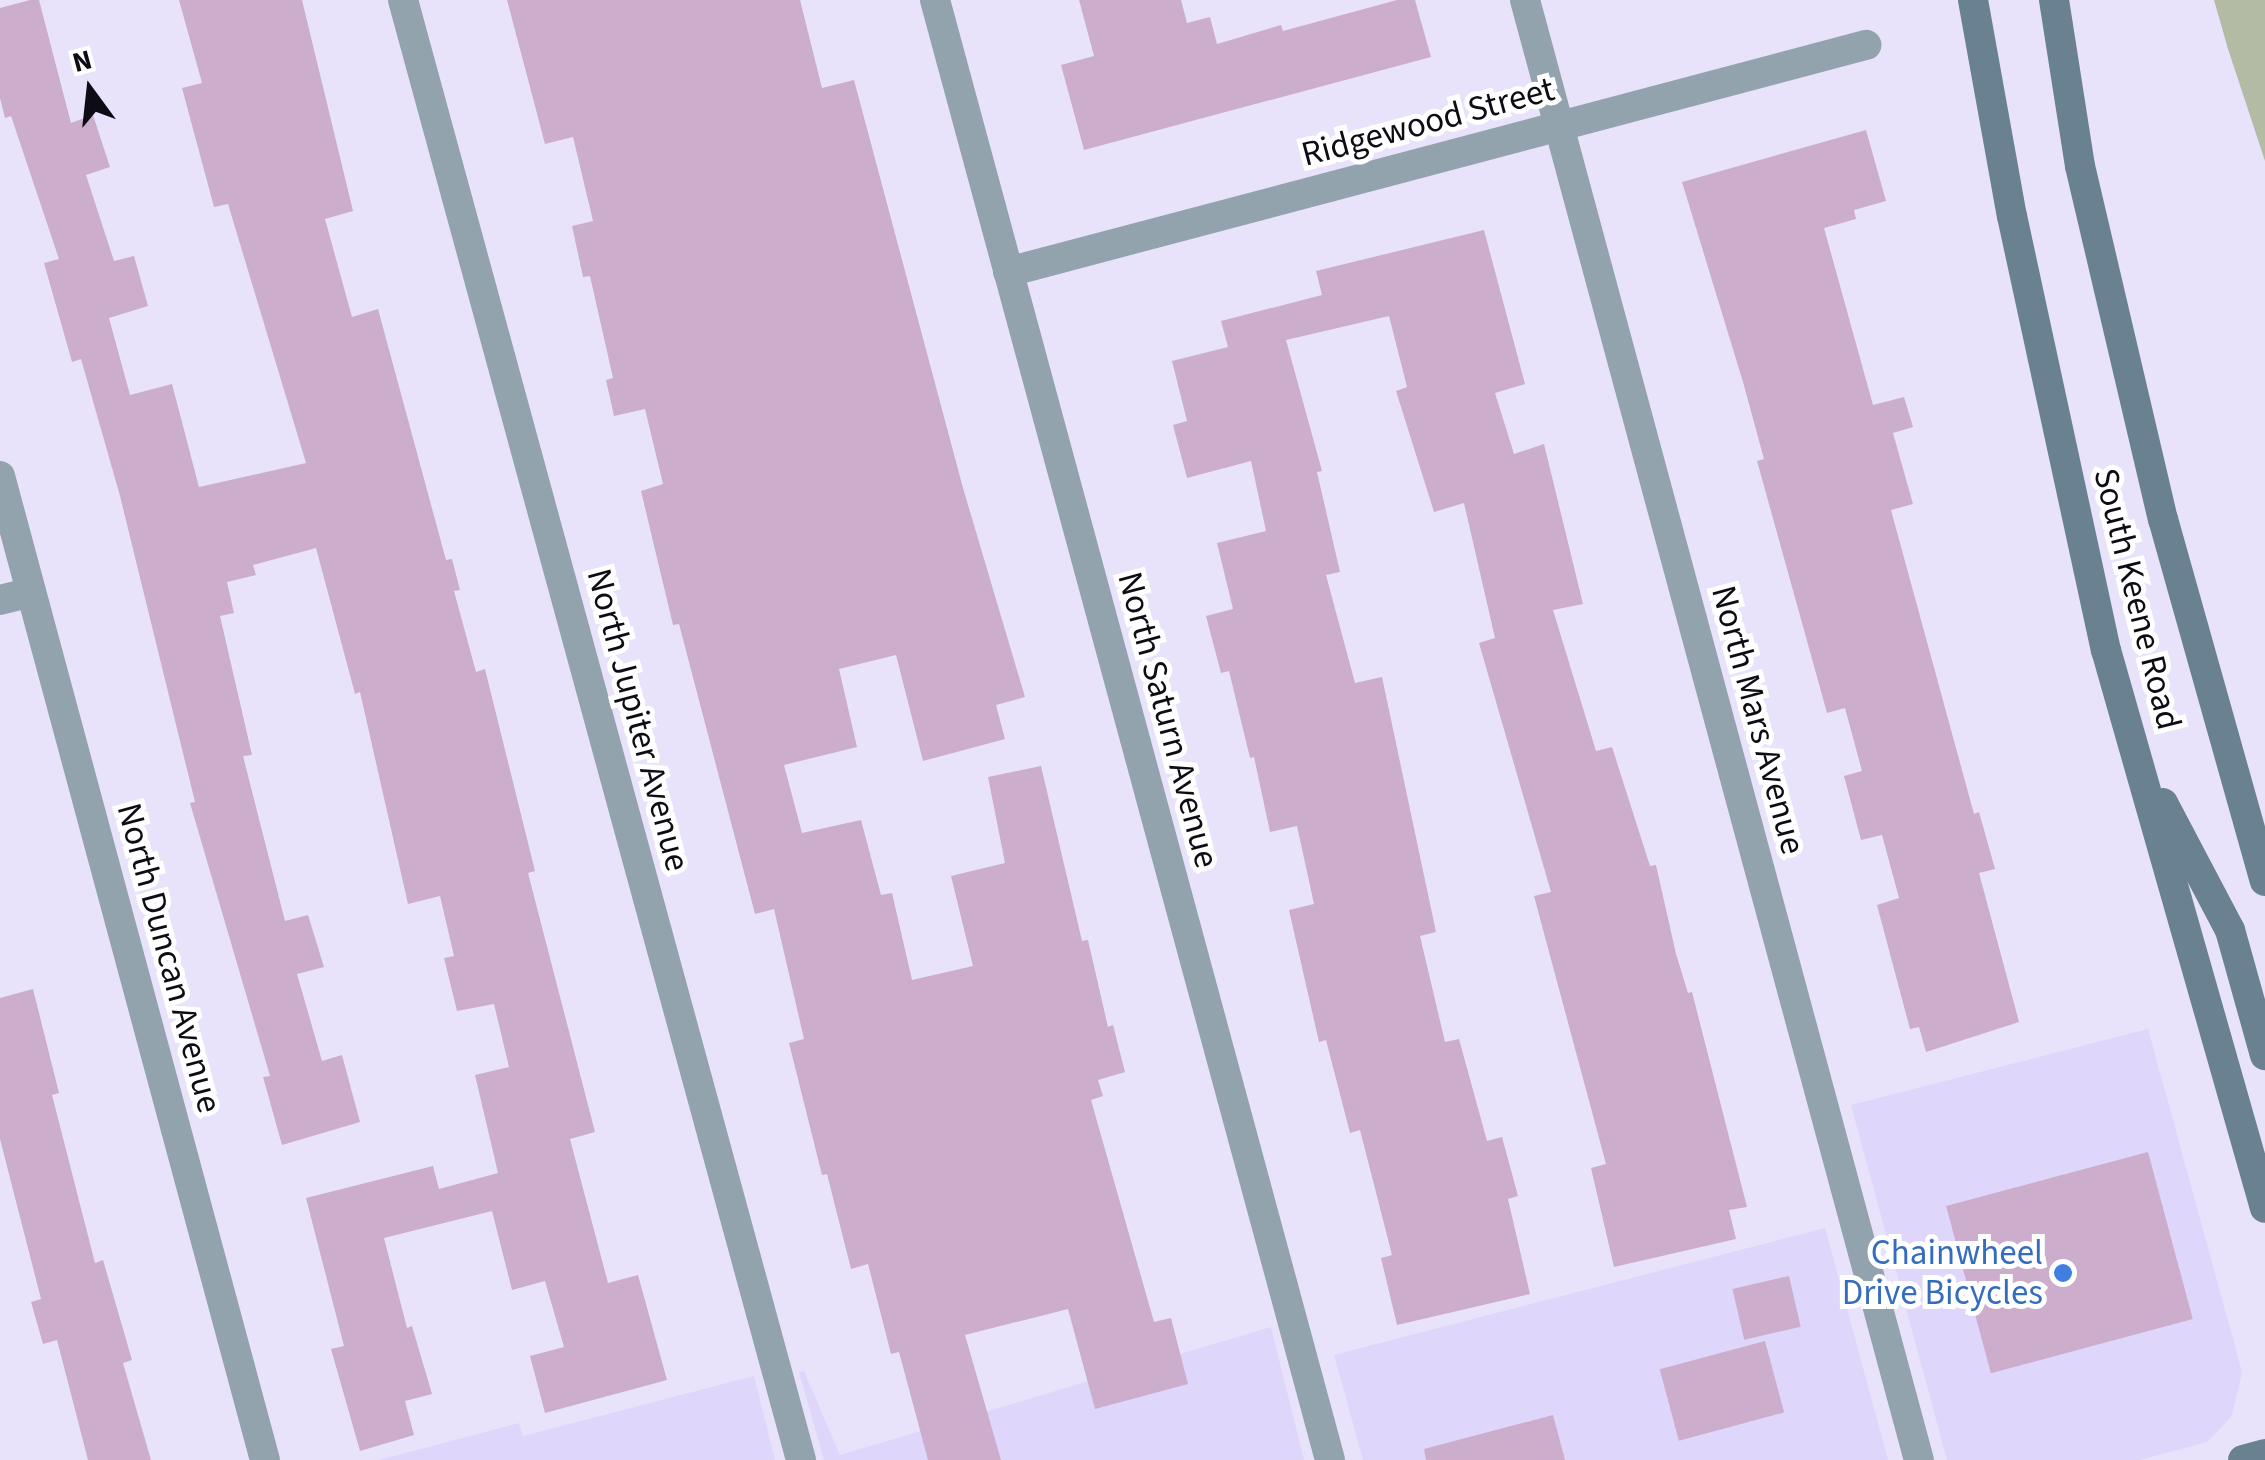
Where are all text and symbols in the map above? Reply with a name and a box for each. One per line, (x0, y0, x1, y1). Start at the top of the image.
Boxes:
text: N (68, 39, 96, 83)
north arrow (40, 40, 140, 140)
street label: Ridgewood Street (1297, 68, 1559, 176)
street label: South Keene Road (2084, 464, 2190, 734)
street label: North Jupiter Avenue (577, 564, 699, 876)
street label: North Saturn Avenue (1108, 567, 1228, 873)
street label: North Mars Avenue (1702, 581, 1814, 859)
street label: North Duncan Avenue (107, 799, 231, 1117)
place label: Chainwheel Drive Bicycles (1842, 1232, 2043, 1314)
marker: Chainwheel Drive Bicycles (2052, 1262, 2074, 1284)

